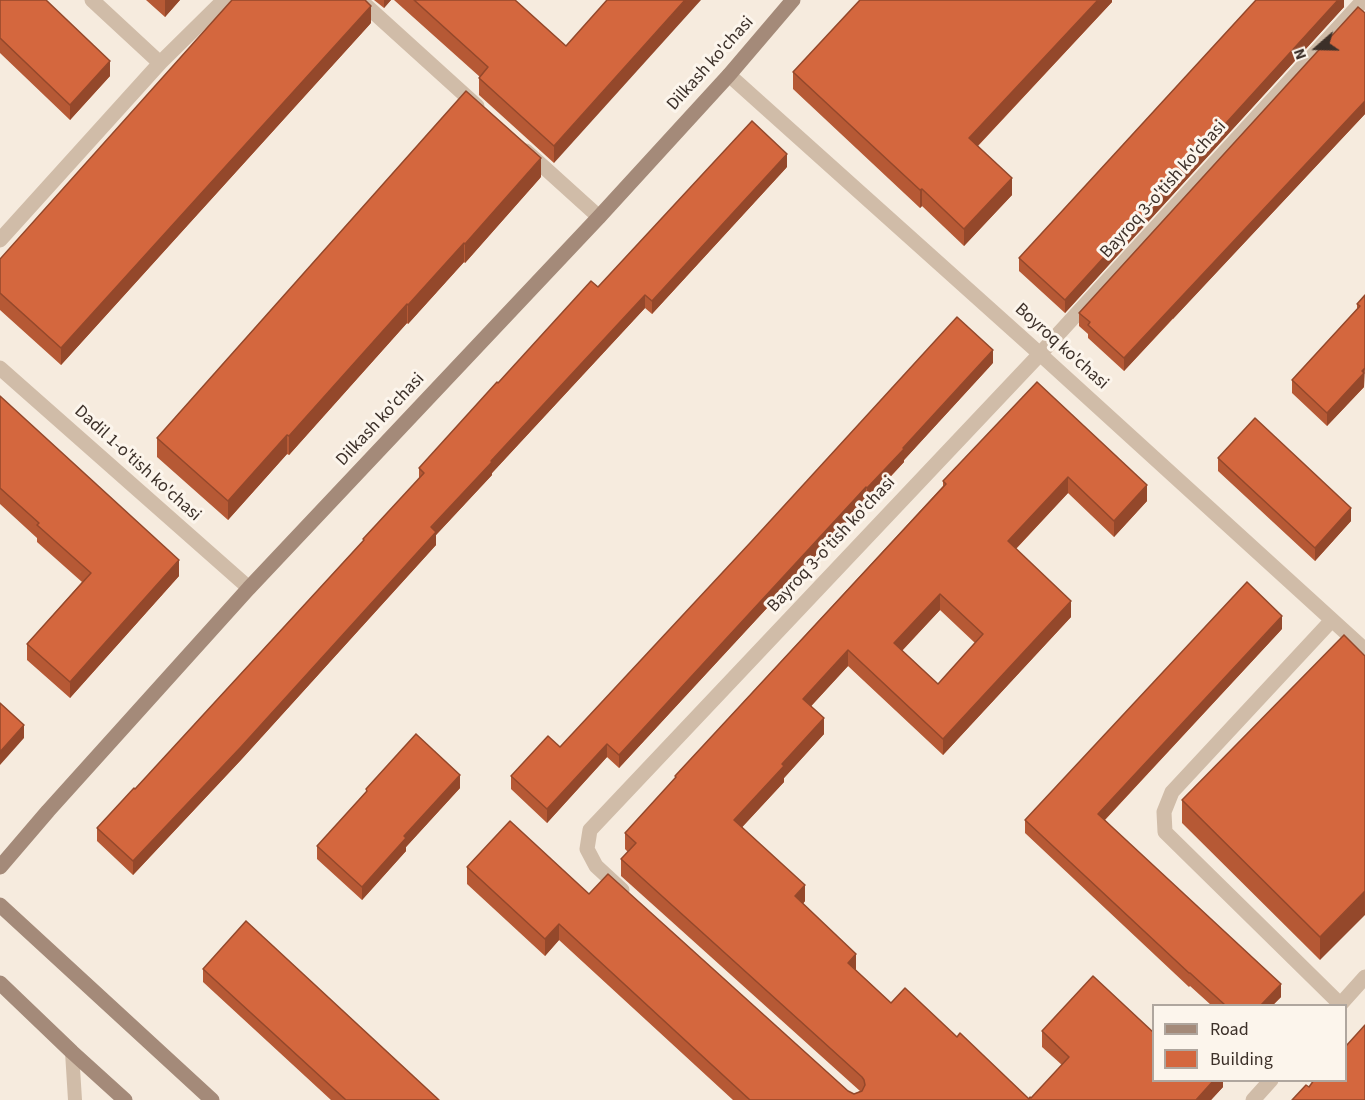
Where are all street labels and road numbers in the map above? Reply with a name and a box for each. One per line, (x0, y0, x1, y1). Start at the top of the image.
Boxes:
street label: Dilkash ko'chasi (663, 12, 759, 116)
street label: Bayroq 3-o'tish ko'chasi (1096, 117, 1232, 263)
street label: Boyroq ko'chasi (1010, 299, 1112, 395)
street label: Dilkash ko'chasi (332, 369, 430, 471)
street label: Dadil 1-o'tish ko'chasi (69, 401, 205, 527)
street label: Bayroq 3-o'tish ko'chasi (763, 473, 901, 617)

